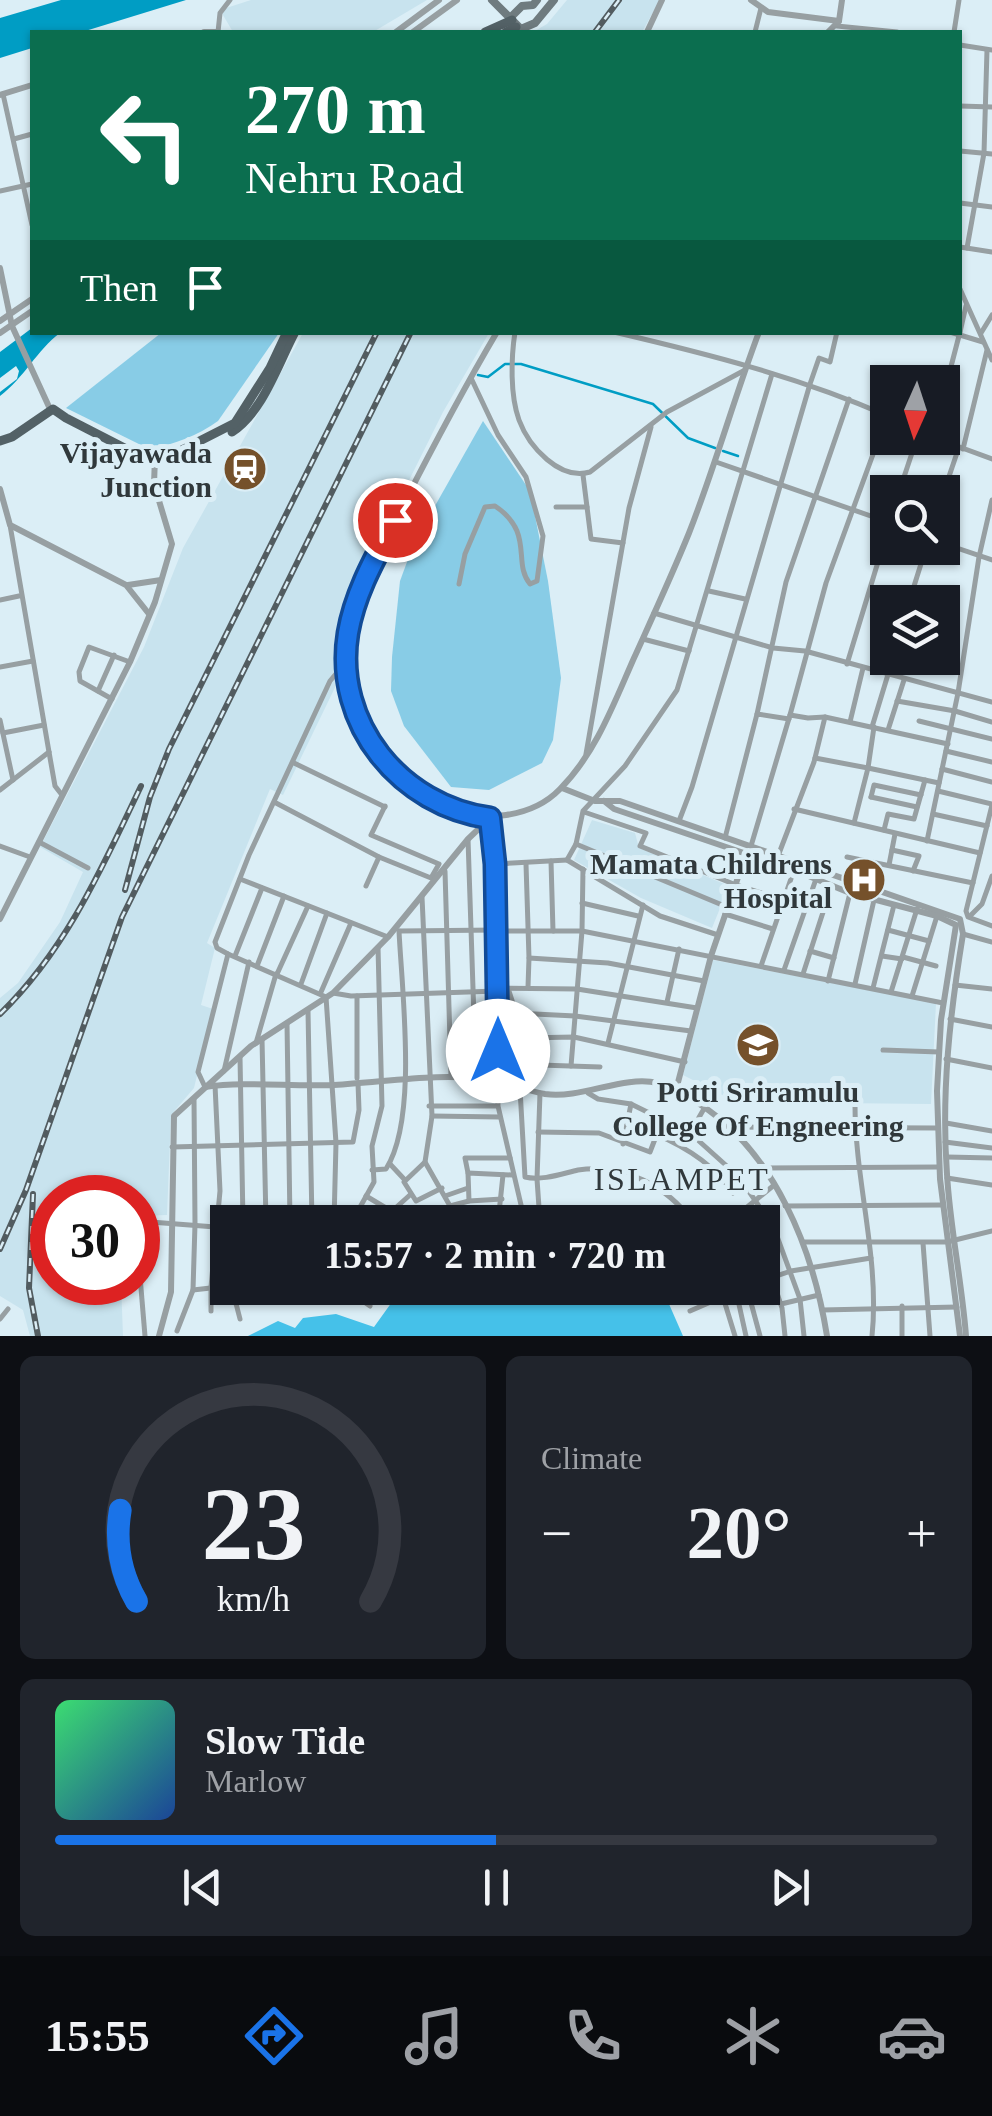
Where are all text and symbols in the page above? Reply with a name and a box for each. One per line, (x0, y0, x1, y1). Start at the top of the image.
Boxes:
icon: left (80, 70, 210, 200)
text: 270 m (245, 71, 426, 148)
text: Nehru Road (245, 153, 464, 203)
icon: arrive (178, 260, 233, 315)
text: Then (80, 267, 158, 309)
north arrow (870, 365, 960, 455)
map controls (870, 365, 960, 675)
place label: Vijayawada Junction (60, 436, 212, 503)
station icon: Vijayawada Junction (222, 446, 268, 492)
button: search (870, 475, 960, 565)
pin (353, 478, 438, 563)
icon: arrive (368, 493, 423, 548)
button: layers (870, 585, 960, 675)
place label: Mamata Childrens Hospital (590, 847, 832, 914)
hospital icon: Mamata Childrens Hospital (841, 857, 887, 903)
position arrow (446, 999, 550, 1103)
school or university icon: Potti Sriramulu College Of Engneering (735, 1022, 781, 1068)
place label: Potti Sriramulu College Of Engneering (612, 1075, 904, 1142)
district label: ISLAMPET (594, 1161, 770, 1197)
speed limit sign: 30 (30, 1175, 160, 1305)
text: 15:57 · 2 min · 720 m (324, 1234, 666, 1276)
text: Climate (541, 1440, 642, 1476)
text: 23 (201, 1466, 305, 1581)
text: 20° (687, 1491, 792, 1574)
text: − (541, 1503, 572, 1564)
text: + (906, 1503, 937, 1564)
text: km/h (216, 1579, 290, 1619)
text: Slow Tide (205, 1720, 365, 1762)
text: Marlow (205, 1763, 306, 1799)
icon: previous (175, 1860, 230, 1915)
icon: pause (469, 1860, 524, 1915)
icon: next (763, 1860, 818, 1915)
icon: directions (239, 2001, 309, 2071)
icon: music (399, 2001, 469, 2071)
icon: phone (558, 2001, 628, 2071)
icon: climate (718, 2001, 788, 2071)
icon: car (877, 2001, 947, 2071)
text: 15:55 (45, 2011, 150, 2061)

